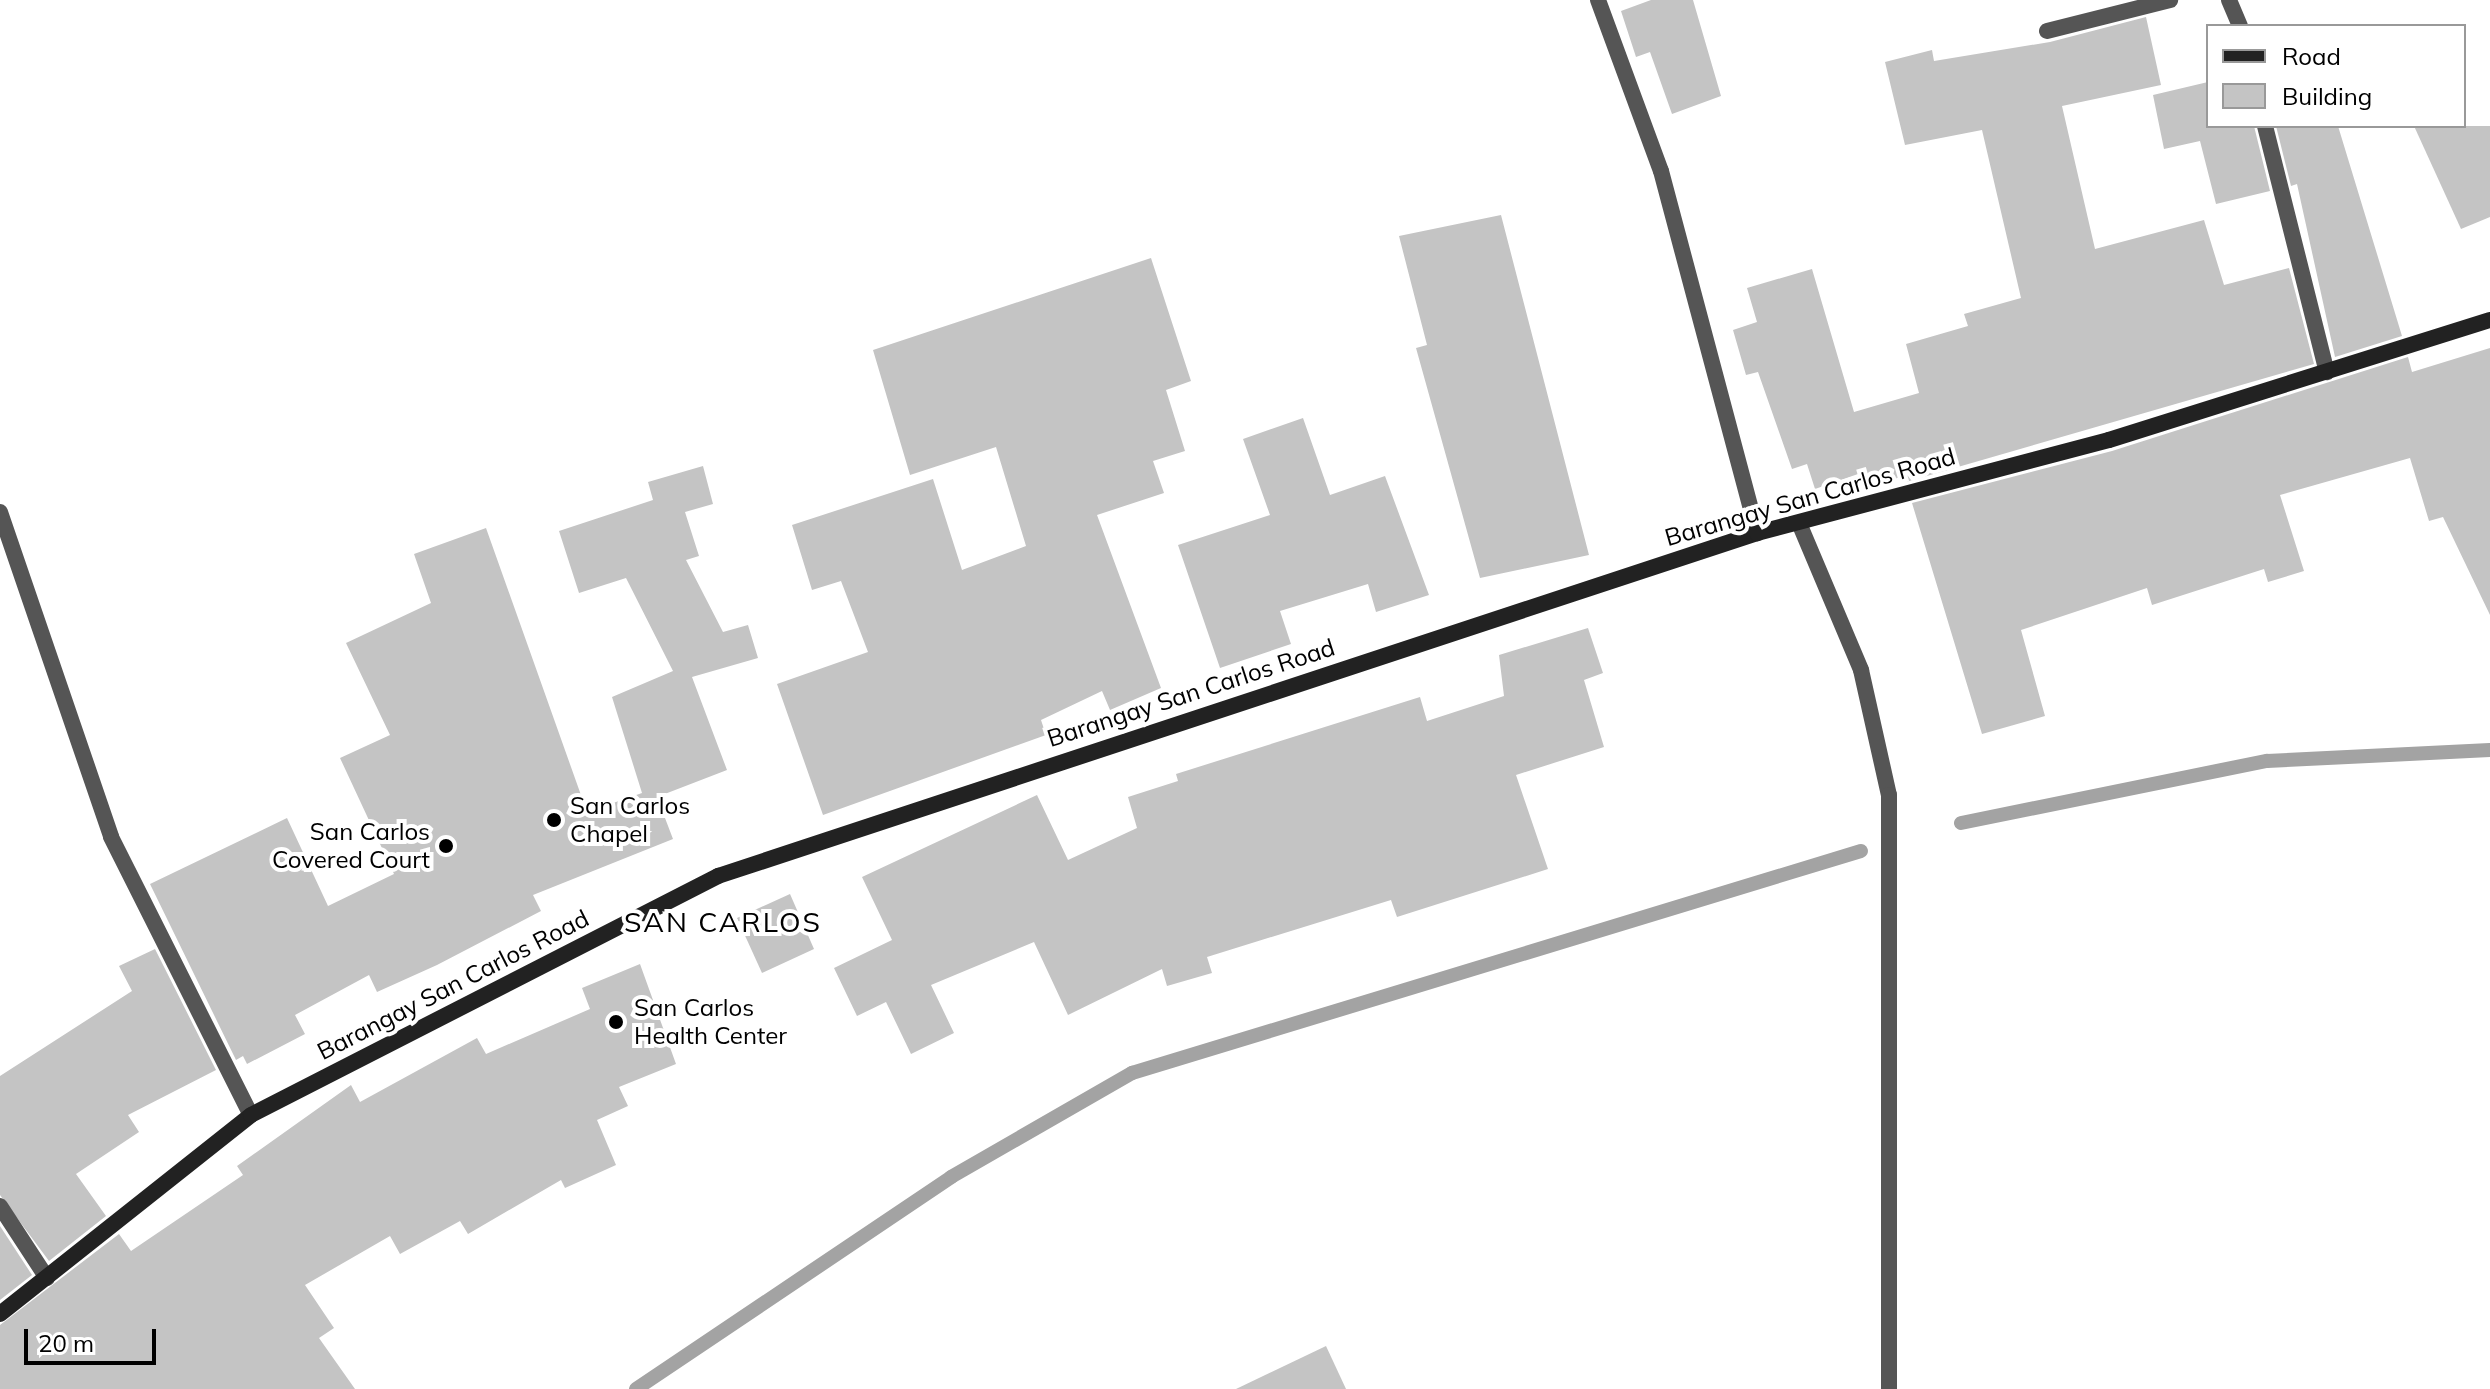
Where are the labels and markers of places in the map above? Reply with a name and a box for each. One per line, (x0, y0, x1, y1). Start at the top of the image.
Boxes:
place label: San Carlos Chapel (570, 792, 690, 848)
marker: San Carlos Chapel (545, 811, 563, 829)
place label: San Carlos Covered Court (272, 818, 430, 874)
marker: San Carlos Covered Court (437, 837, 455, 855)
place label: San Carlos Health Center (634, 994, 787, 1050)
marker: San Carlos Health Center (605, 1011, 627, 1033)

